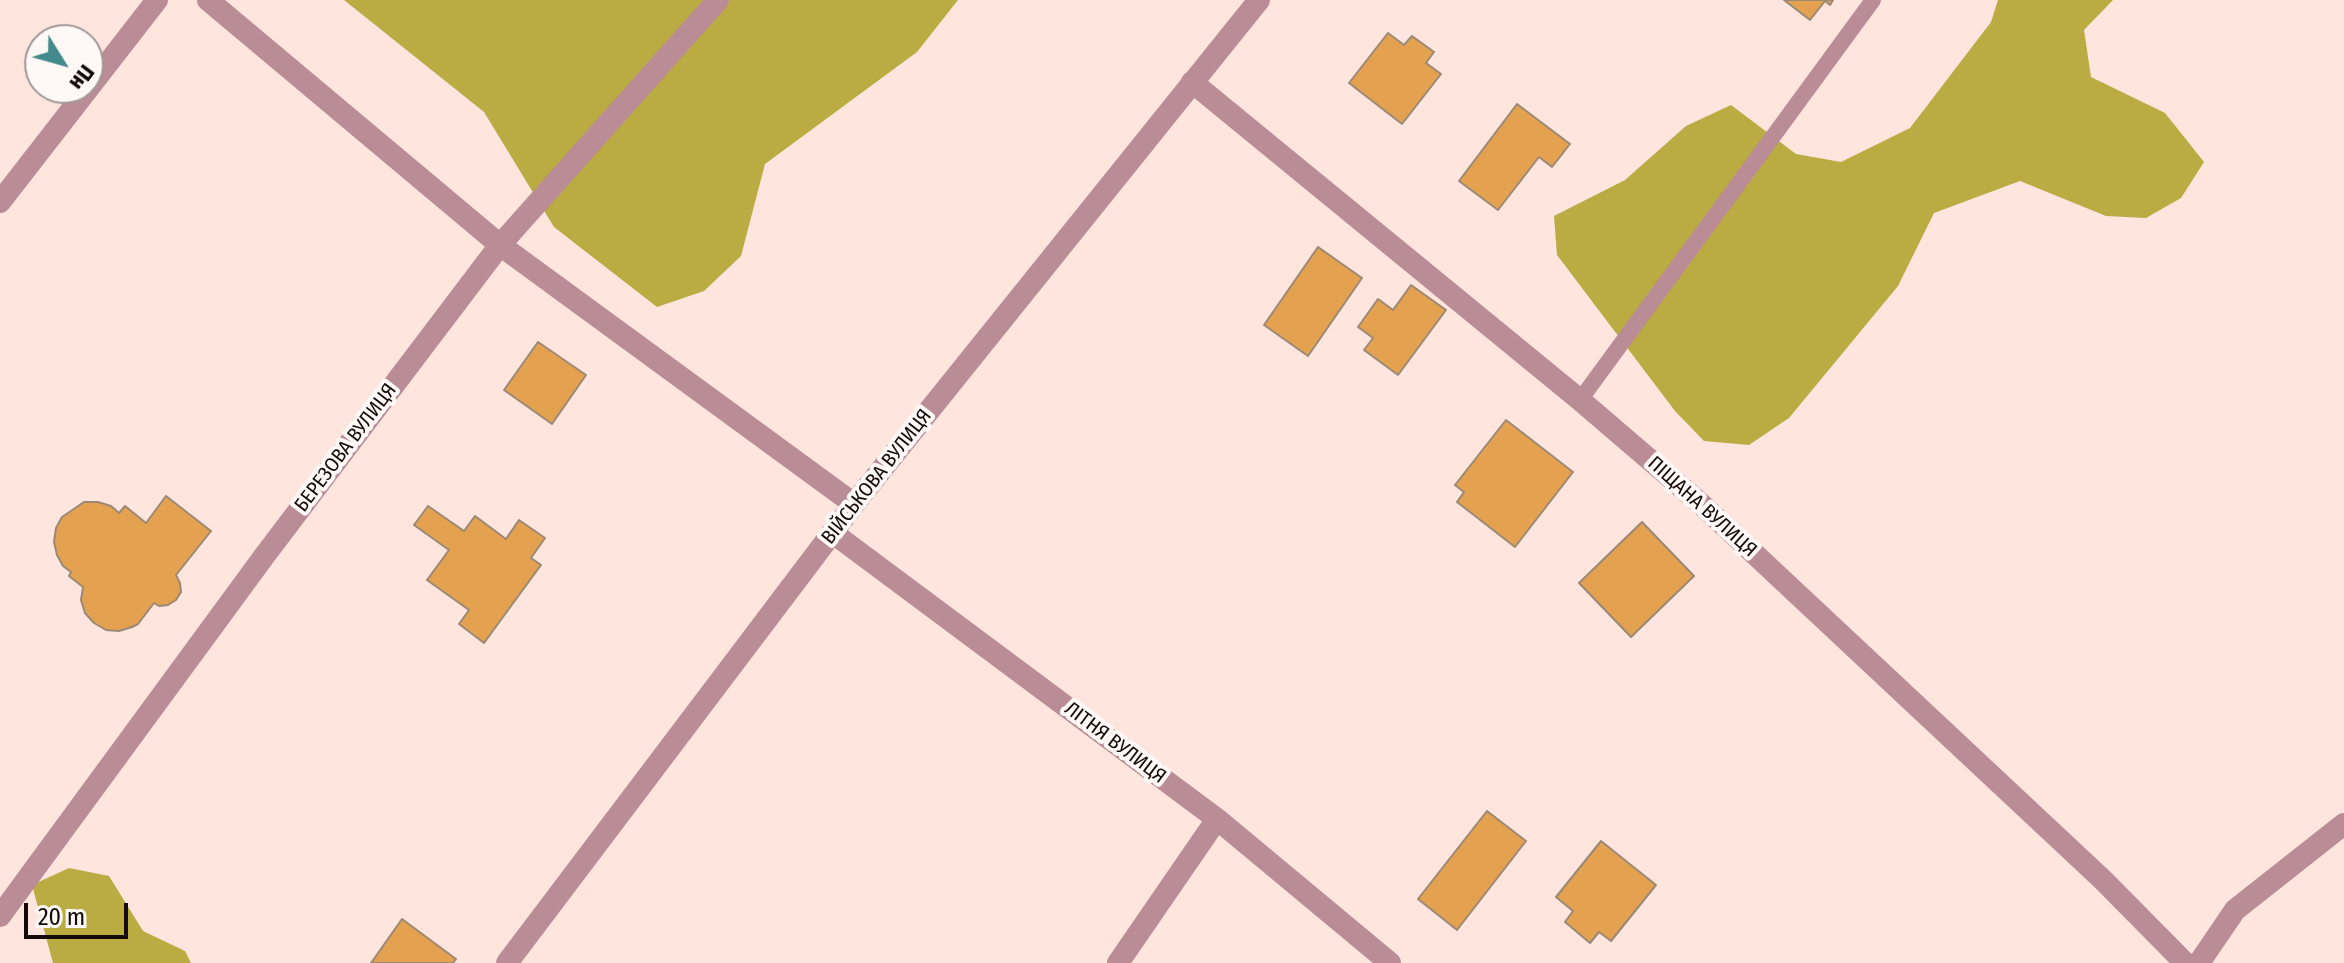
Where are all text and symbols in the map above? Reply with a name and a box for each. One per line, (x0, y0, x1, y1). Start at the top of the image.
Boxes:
north arrow (24, 24, 104, 104)
text: Пн (64, 59, 100, 96)
street label: БЕРЕЗОВА ВУЛИЦЯ (290, 379, 402, 517)
street label: ВІЙСЬКОВА ВУЛИЦЯ (817, 405, 937, 549)
street label: ПІЩАНА ВУЛИЦЯ (1643, 452, 1761, 562)
street label: ЛІТНЯ ВУЛИЦЯ (1060, 697, 1170, 789)
scale bar (28, 887, 132, 937)
text: 20 m (38, 903, 85, 931)

